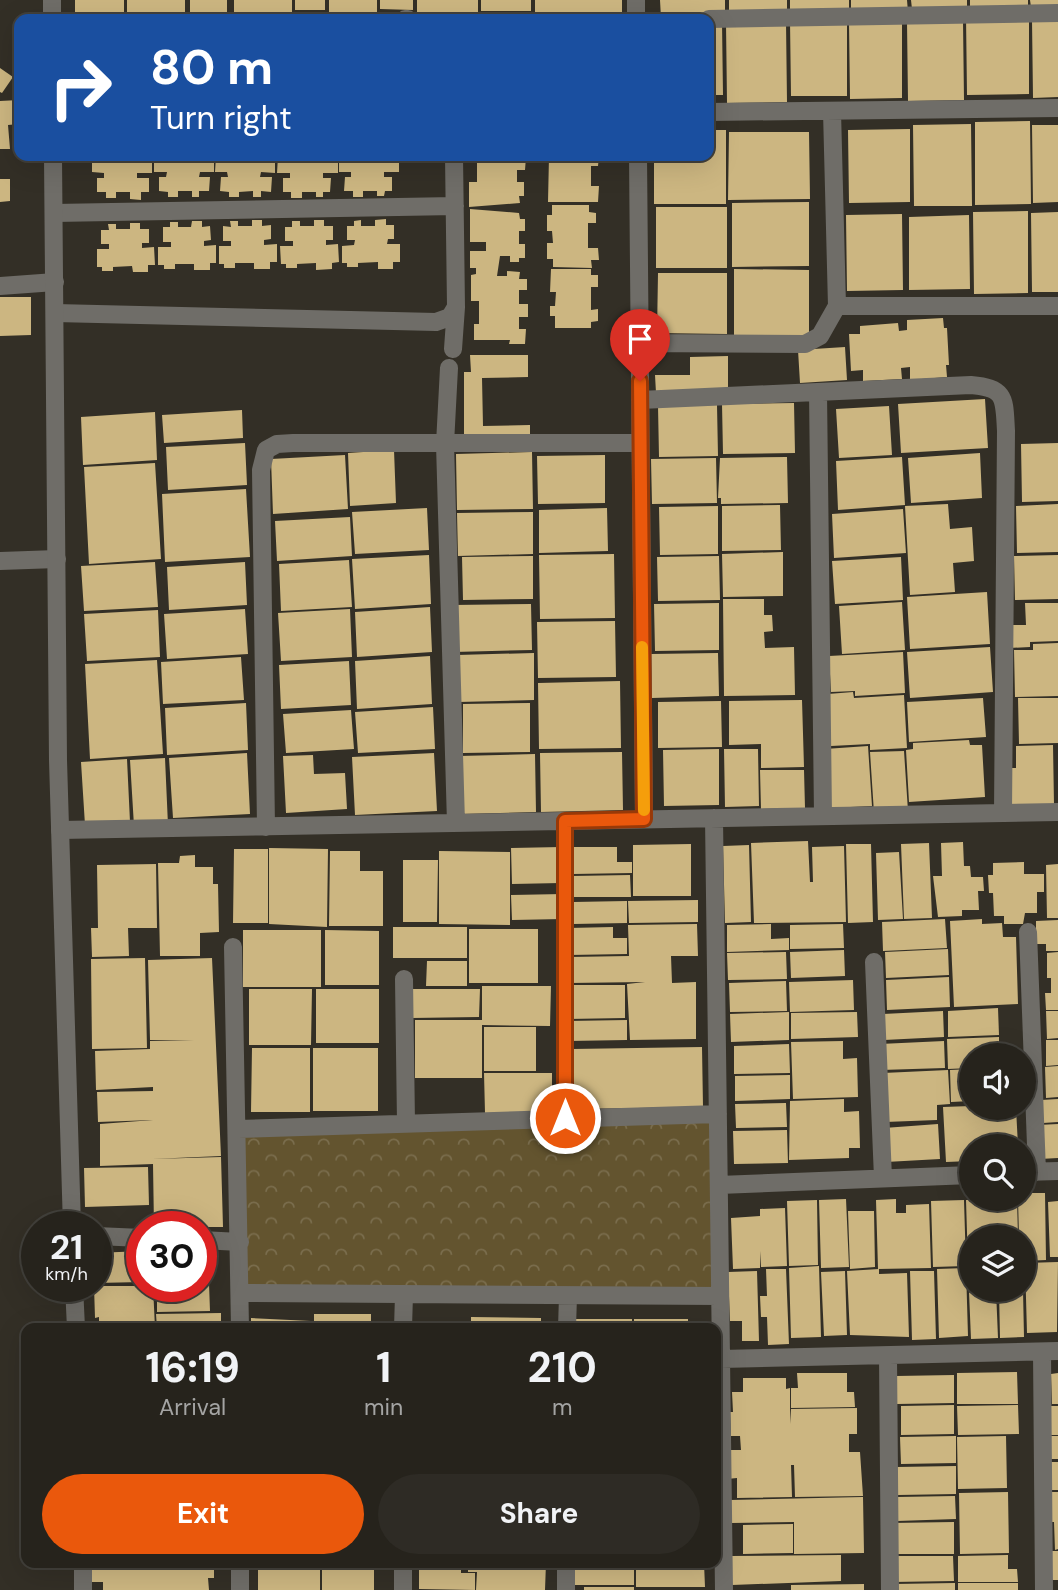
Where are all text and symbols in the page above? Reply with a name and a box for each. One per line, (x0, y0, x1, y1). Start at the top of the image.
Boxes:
text: 80 m (150, 35, 273, 99)
icon: right (35, 42, 126, 133)
text: Turn right (150, 97, 292, 139)
pin (610, 309, 670, 381)
icon: arrive (621, 320, 659, 358)
map controls (959, 1043, 1036, 1302)
button: sound (959, 1043, 1036, 1120)
position arrow (528, 1081, 602, 1155)
button: search (959, 1134, 1036, 1211)
speed limit sign: 30 (126, 1211, 217, 1302)
text: 21 (50, 1224, 83, 1270)
button: layers (959, 1225, 1036, 1302)
text: km/h (45, 1262, 88, 1286)
text: 16:19 (145, 1340, 240, 1395)
text: 1 (376, 1340, 391, 1395)
text: 210 (528, 1340, 597, 1395)
text: Arrival (159, 1392, 226, 1422)
text: min (364, 1392, 403, 1422)
text: m (552, 1392, 572, 1422)
button: Exit (42, 1474, 364, 1554)
button: Share (378, 1474, 700, 1554)

